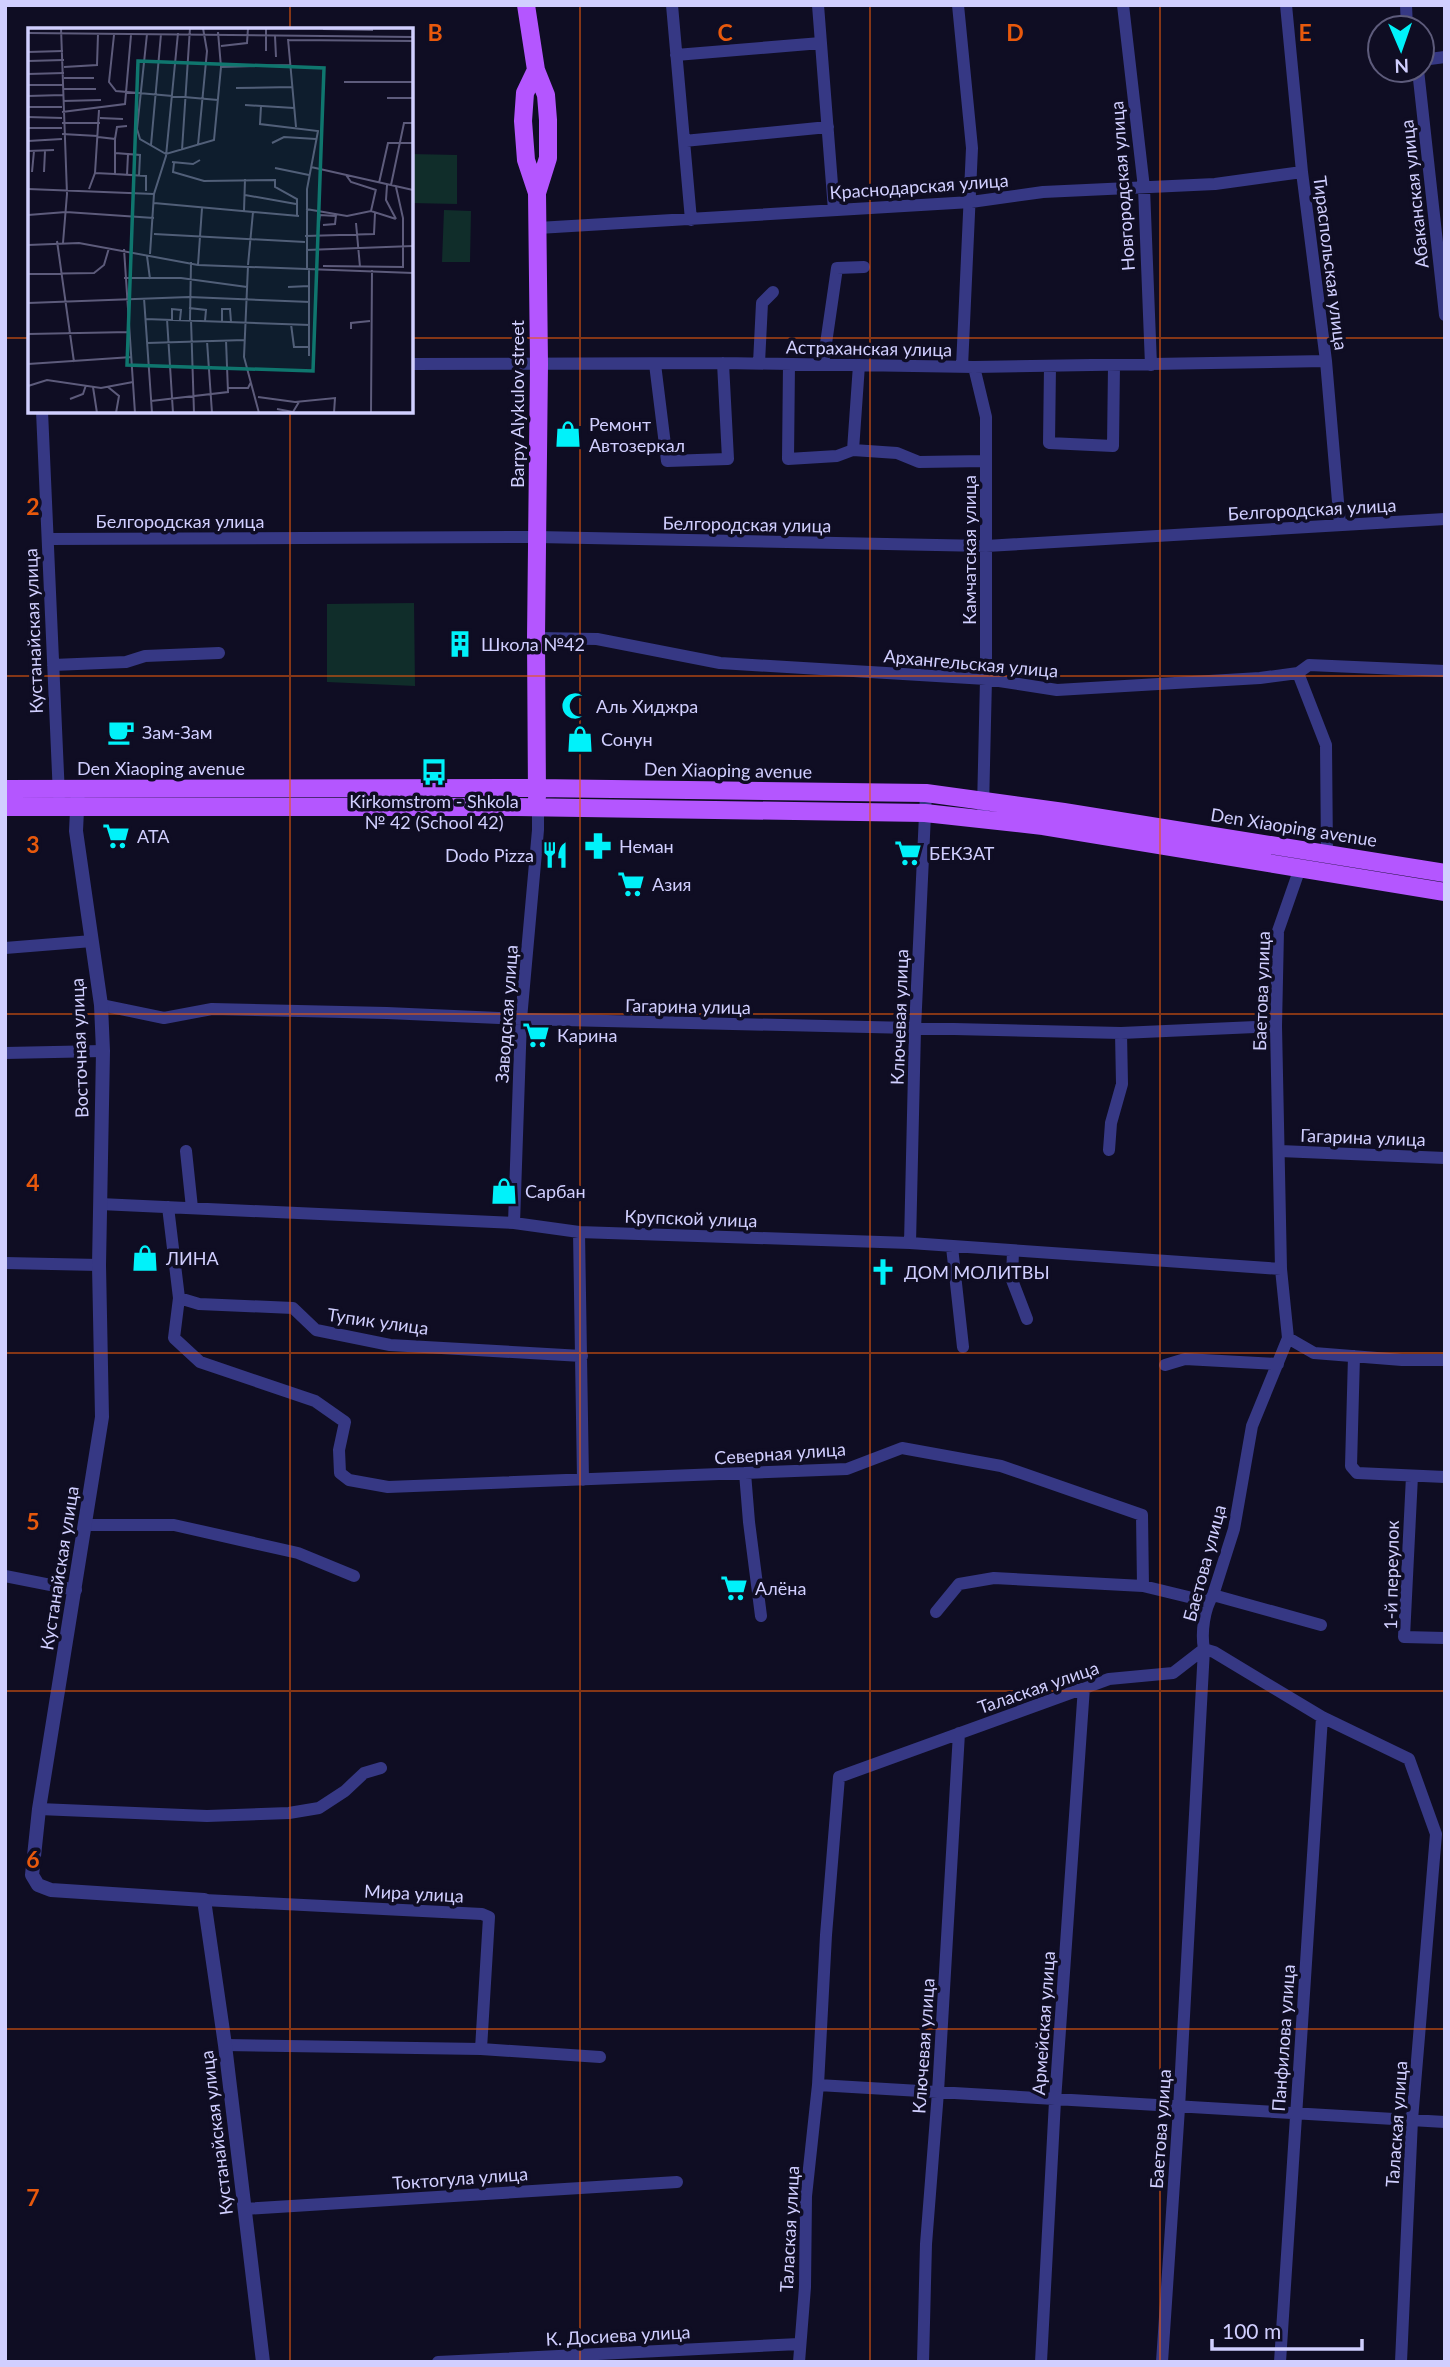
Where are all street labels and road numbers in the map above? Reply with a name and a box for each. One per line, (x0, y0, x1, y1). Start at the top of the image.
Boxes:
street label: Новгородская улица (1105, 100, 1139, 272)
street label: Абаканская улица (1395, 119, 1433, 269)
street label: Краснодарская улица (829, 169, 1009, 203)
street label: Тираспольская улица (1309, 175, 1353, 351)
street label: Barpy Alykulov street (506, 319, 528, 488)
street label: Астраханская улица (786, 336, 952, 360)
street label: Камчатская улица (958, 475, 980, 625)
street label: Белгородская улица (1227, 494, 1397, 524)
street label: Белгородская улица (96, 510, 264, 532)
street label: Белгородская улица (662, 512, 832, 536)
street label: Кустанайская улица (19, 548, 47, 714)
street label: Архангельская улица (883, 644, 1059, 682)
street label: Den Xiaoping avenue (77, 757, 245, 779)
street label: Den Xiaoping avenue (644, 758, 812, 782)
street label: Den Xiaoping avenue (1209, 803, 1379, 851)
street label: Баетова улица (1248, 931, 1274, 1051)
street label: Заводская улица (490, 944, 522, 1084)
street label: Ключевая улица (886, 949, 912, 1085)
street label: Восточная улица (66, 978, 92, 1118)
street label: Гагарина улица (625, 994, 751, 1018)
street label: Гагарина улица (1300, 1124, 1426, 1150)
street label: Крупской улица (624, 1205, 758, 1231)
street label: Тупик улица (326, 1303, 430, 1339)
street label: Северная улица (714, 1437, 846, 1469)
street label: Кустанайская улица (35, 1484, 83, 1652)
street label: Баетова улица (1178, 1502, 1230, 1624)
street label: 1-й переулок (1379, 1519, 1403, 1630)
street label: Талаская улица (975, 1656, 1101, 1718)
street label: Мира улица (364, 1879, 464, 1907)
street label: Армейская улица (1027, 1950, 1059, 2096)
street label: Панфилова улица (1267, 1964, 1299, 2112)
street label: Ключевая улица (907, 1977, 939, 2115)
street label: Кустанайская улица (195, 2049, 237, 2217)
street label: Талаская улица (1381, 2060, 1411, 2188)
street label: Баетова улица (1145, 2068, 1175, 2190)
street label: Токтогула улица (391, 2162, 529, 2194)
street label: Талаская улица (775, 2165, 803, 2293)
street label: К. Досиева улица (545, 2320, 691, 2350)

